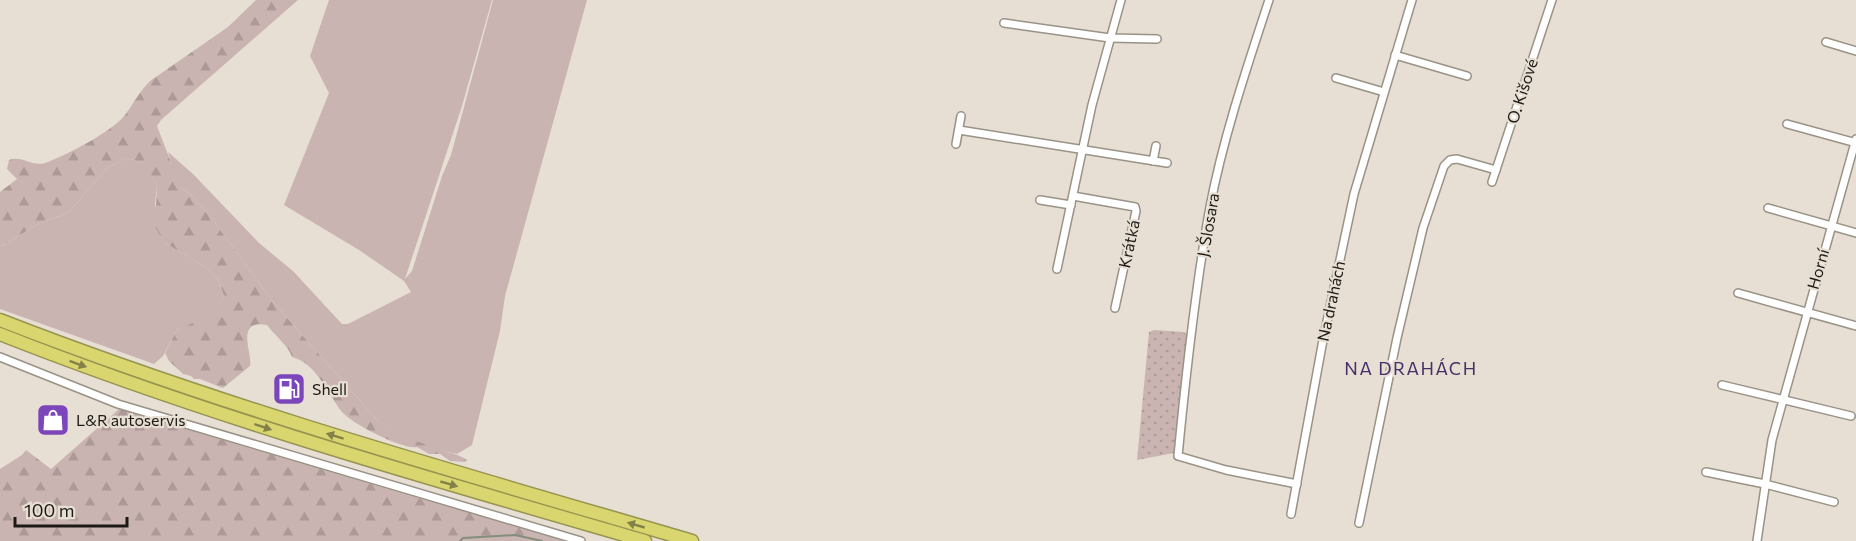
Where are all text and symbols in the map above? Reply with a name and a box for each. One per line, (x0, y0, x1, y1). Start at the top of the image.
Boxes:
street label: O. Kišové (1502, 56, 1541, 126)
street label: J. Šlosara (1193, 191, 1222, 258)
street label: Krátká (1114, 218, 1143, 270)
street label: Horní (1803, 246, 1833, 291)
street label: Na drahách (1313, 259, 1348, 343)
district label: NA DRAHÁCH (1344, 357, 1478, 379)
one-way arrow (70, 359, 88, 369)
fuel station icon: Shell (271, 371, 307, 407)
place label: Shell (312, 379, 347, 398)
shop icon: L&R autoservis (35, 402, 71, 438)
place label: L&R autoservis (76, 410, 186, 429)
one-way arrow (254, 423, 272, 433)
one-way arrow (326, 431, 344, 440)
one-way arrow (441, 480, 459, 489)
scale bar (15, 490, 128, 528)
text: 100 m (24, 499, 74, 521)
one-way arrow (627, 520, 645, 529)

